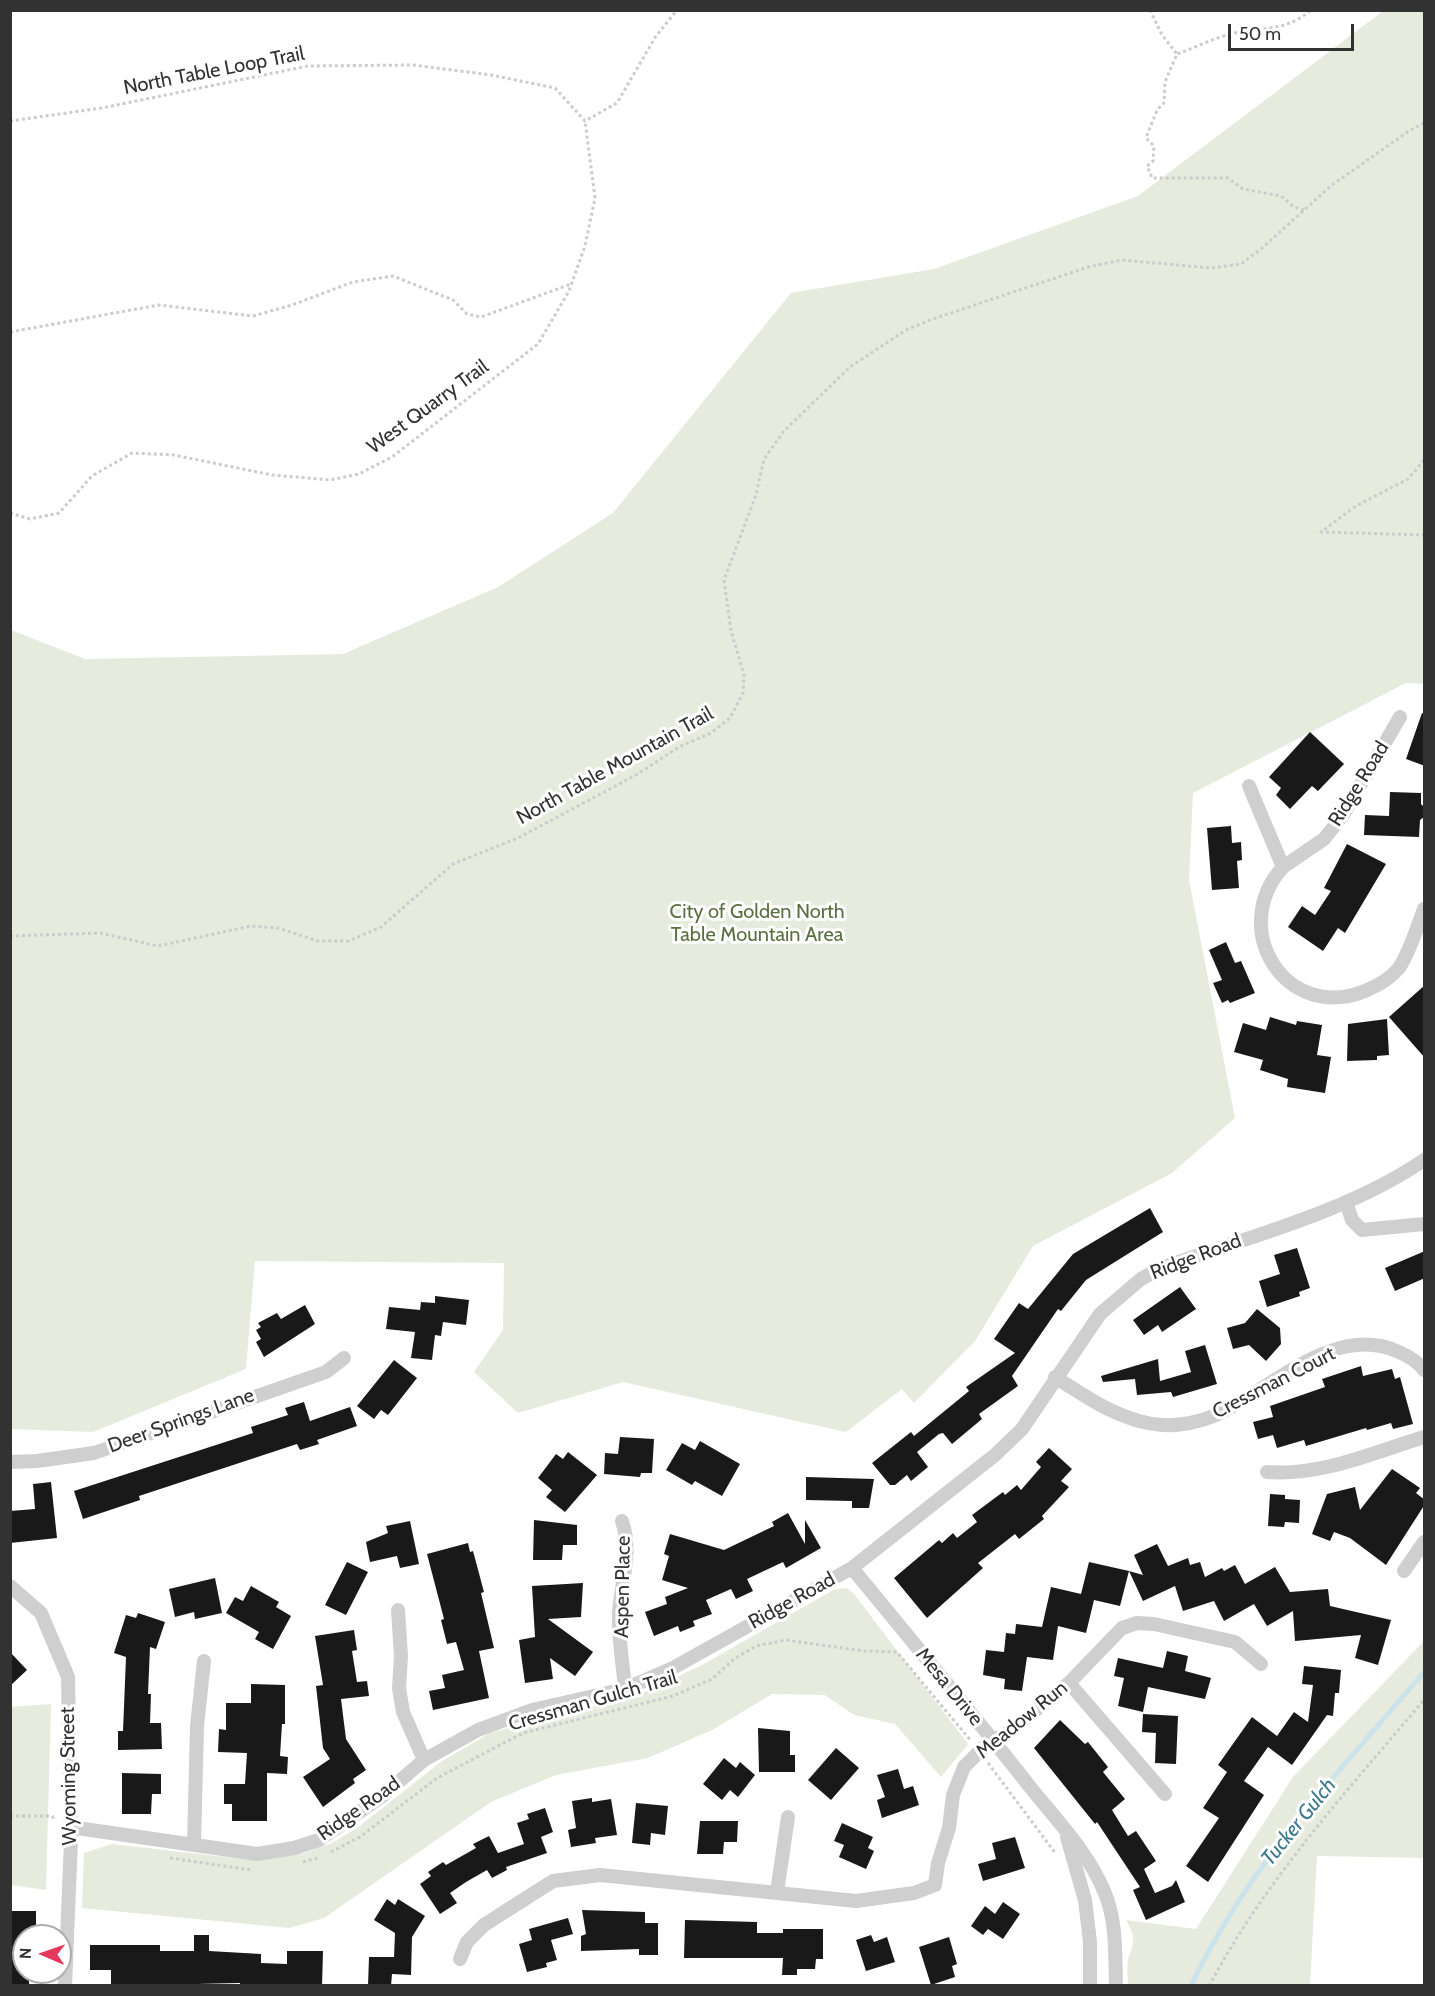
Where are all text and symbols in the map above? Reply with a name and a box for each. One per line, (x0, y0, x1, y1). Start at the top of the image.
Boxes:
scale bar (1231, 12, 1357, 50)
text: 50 m (1239, 23, 1281, 45)
street label: North Table Loop Trail (121, 42, 307, 100)
street label: West Quarry Trail (363, 355, 493, 459)
street label: North Table Mountain Trail (512, 702, 718, 830)
street label: Ridge Road (1324, 737, 1394, 831)
park label: City of Golden North Table Mountain Area (669, 900, 845, 947)
street label: Ridge Road (1147, 1229, 1245, 1285)
street label: Cressman Court (1209, 1342, 1339, 1424)
street label: Deer Springs Lane (105, 1383, 257, 1459)
street label: Aspen Place (610, 1536, 636, 1638)
street label: Ridge Road (744, 1567, 840, 1635)
street label: Mesa Drive (910, 1643, 988, 1731)
street label: Cressman Gulch Trail (506, 1665, 680, 1737)
street label: Meadow Run (972, 1676, 1072, 1764)
street label: Wyoming Street (56, 1707, 82, 1845)
street label: Ridge Road (313, 1772, 405, 1846)
water label: Tucker Gulch (1256, 1773, 1342, 1871)
north arrow (12, 1924, 72, 1984)
text: N (16, 1947, 35, 1959)

